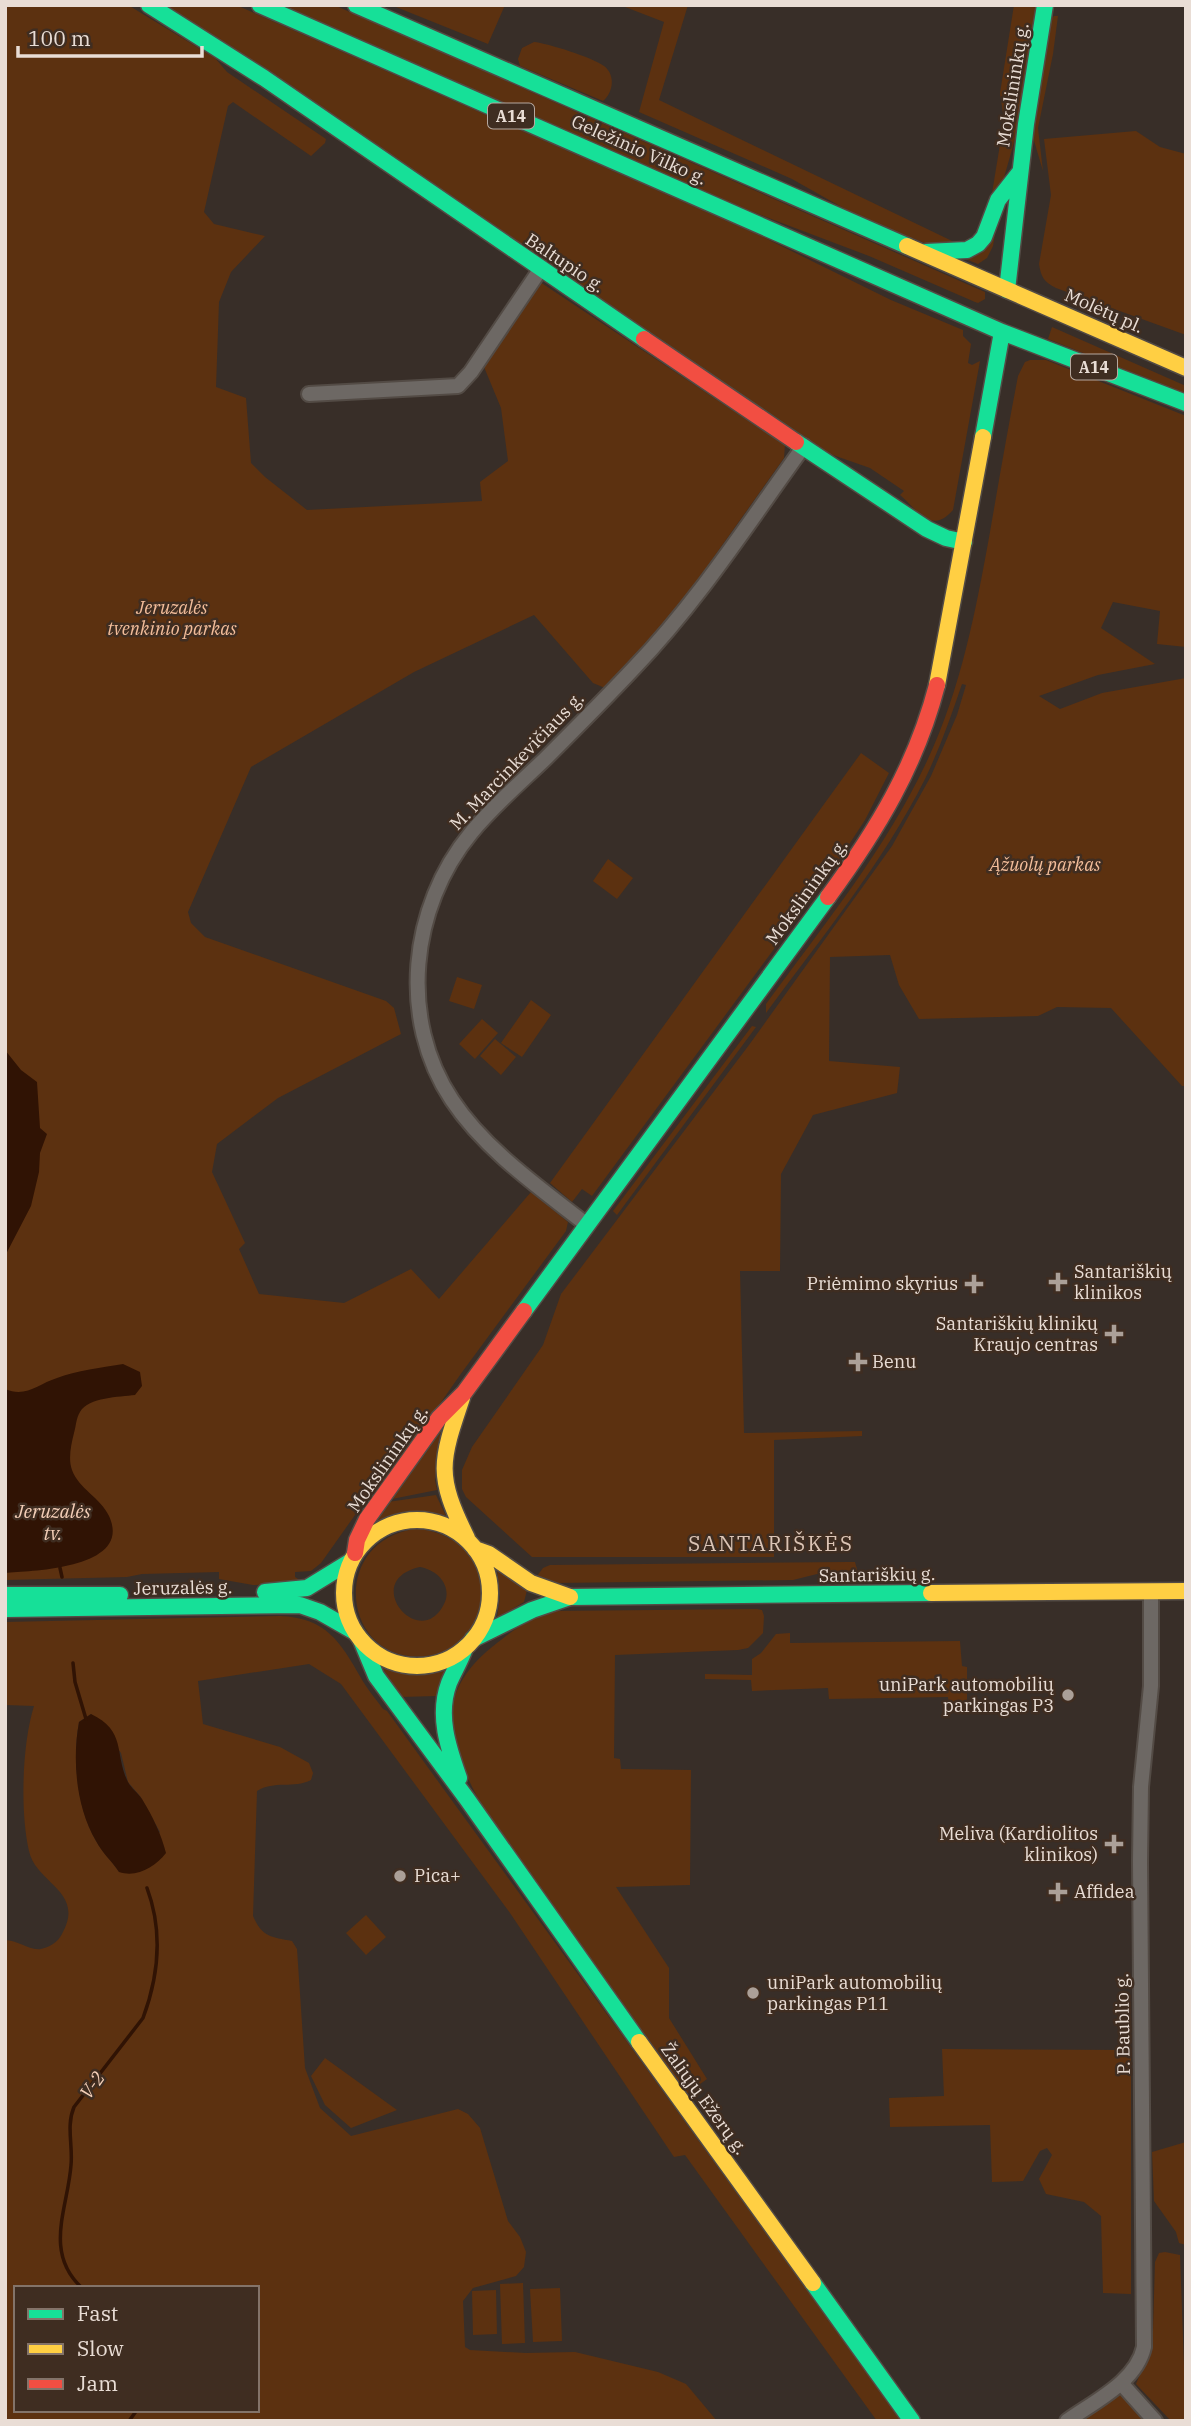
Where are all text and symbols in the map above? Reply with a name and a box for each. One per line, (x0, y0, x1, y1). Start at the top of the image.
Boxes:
scale bar (18, 14, 201, 58)
street label: Mokslininkų g. (991, 21, 1034, 149)
text: 100 m (28, 24, 91, 52)
road number: A14 (488, 104, 534, 128)
street label: Geležinio Vilko g. (568, 109, 711, 190)
street label: Baltupio g. (521, 228, 609, 297)
street label: Molėtų pl. (1061, 283, 1147, 338)
road number: A14 (1071, 354, 1117, 380)
park label: Jeruzalės tvenkinio parkas (107, 596, 237, 640)
street label: M. Marcinkevičiaus g. (445, 687, 589, 835)
street label: Mokslininkų g. (760, 834, 853, 949)
park label: Ąžuolų parkas (988, 853, 1101, 876)
place label: Santariškių klinikos (1074, 1260, 1172, 1304)
place label: Priėmimo skyrius (807, 1272, 958, 1295)
marker: Santariškių klinikos (1048, 1272, 1068, 1292)
marker: Priėmimo skyrius (964, 1274, 984, 1294)
place label: Santariškių klinikų Kraujo centras (936, 1312, 1098, 1356)
marker: Santariškių klinikų Kraujo centras (1104, 1324, 1124, 1344)
place label: Benu (872, 1350, 916, 1373)
marker: Benu (850, 1354, 866, 1370)
street label: Mokslininkų g. (342, 1401, 433, 1517)
water label: Jeruzalės tv. (14, 1499, 91, 1545)
district label: SANTARIŠKĖS (688, 1529, 854, 1557)
street label: Santariškių g. (818, 1562, 936, 1587)
street label: Jeruzalės g. (133, 1575, 233, 1600)
place label: uniPark automobilių parkingas P3 (879, 1673, 1054, 1717)
marker: uniPark automobilių parkingas P3 (1060, 1687, 1076, 1703)
place label: Meliva (Kardiolitos klinikos) (939, 1822, 1098, 1866)
marker: Meliva (Kardiolitos klinikos) (1104, 1834, 1124, 1854)
place label: Pica+ (414, 1864, 461, 1887)
marker: Pica+ (392, 1868, 408, 1884)
place label: Affidea (1074, 1880, 1135, 1903)
marker: Affidea (1048, 1882, 1068, 1902)
place label: uniPark automobilių parkingas P11 (767, 1971, 942, 2015)
street label: P. Baublio g. (1110, 1973, 1135, 2075)
marker: uniPark automobilių parkingas P11 (745, 1985, 761, 2001)
street label: Žaliųjų Ežerų g. (656, 2038, 753, 2159)
water label: V-2 (74, 2067, 110, 2103)
legend (14, 2286, 259, 2412)
text: Fast (77, 2299, 118, 2327)
text: Slow (77, 2334, 124, 2362)
text: Jam (77, 2369, 118, 2397)

